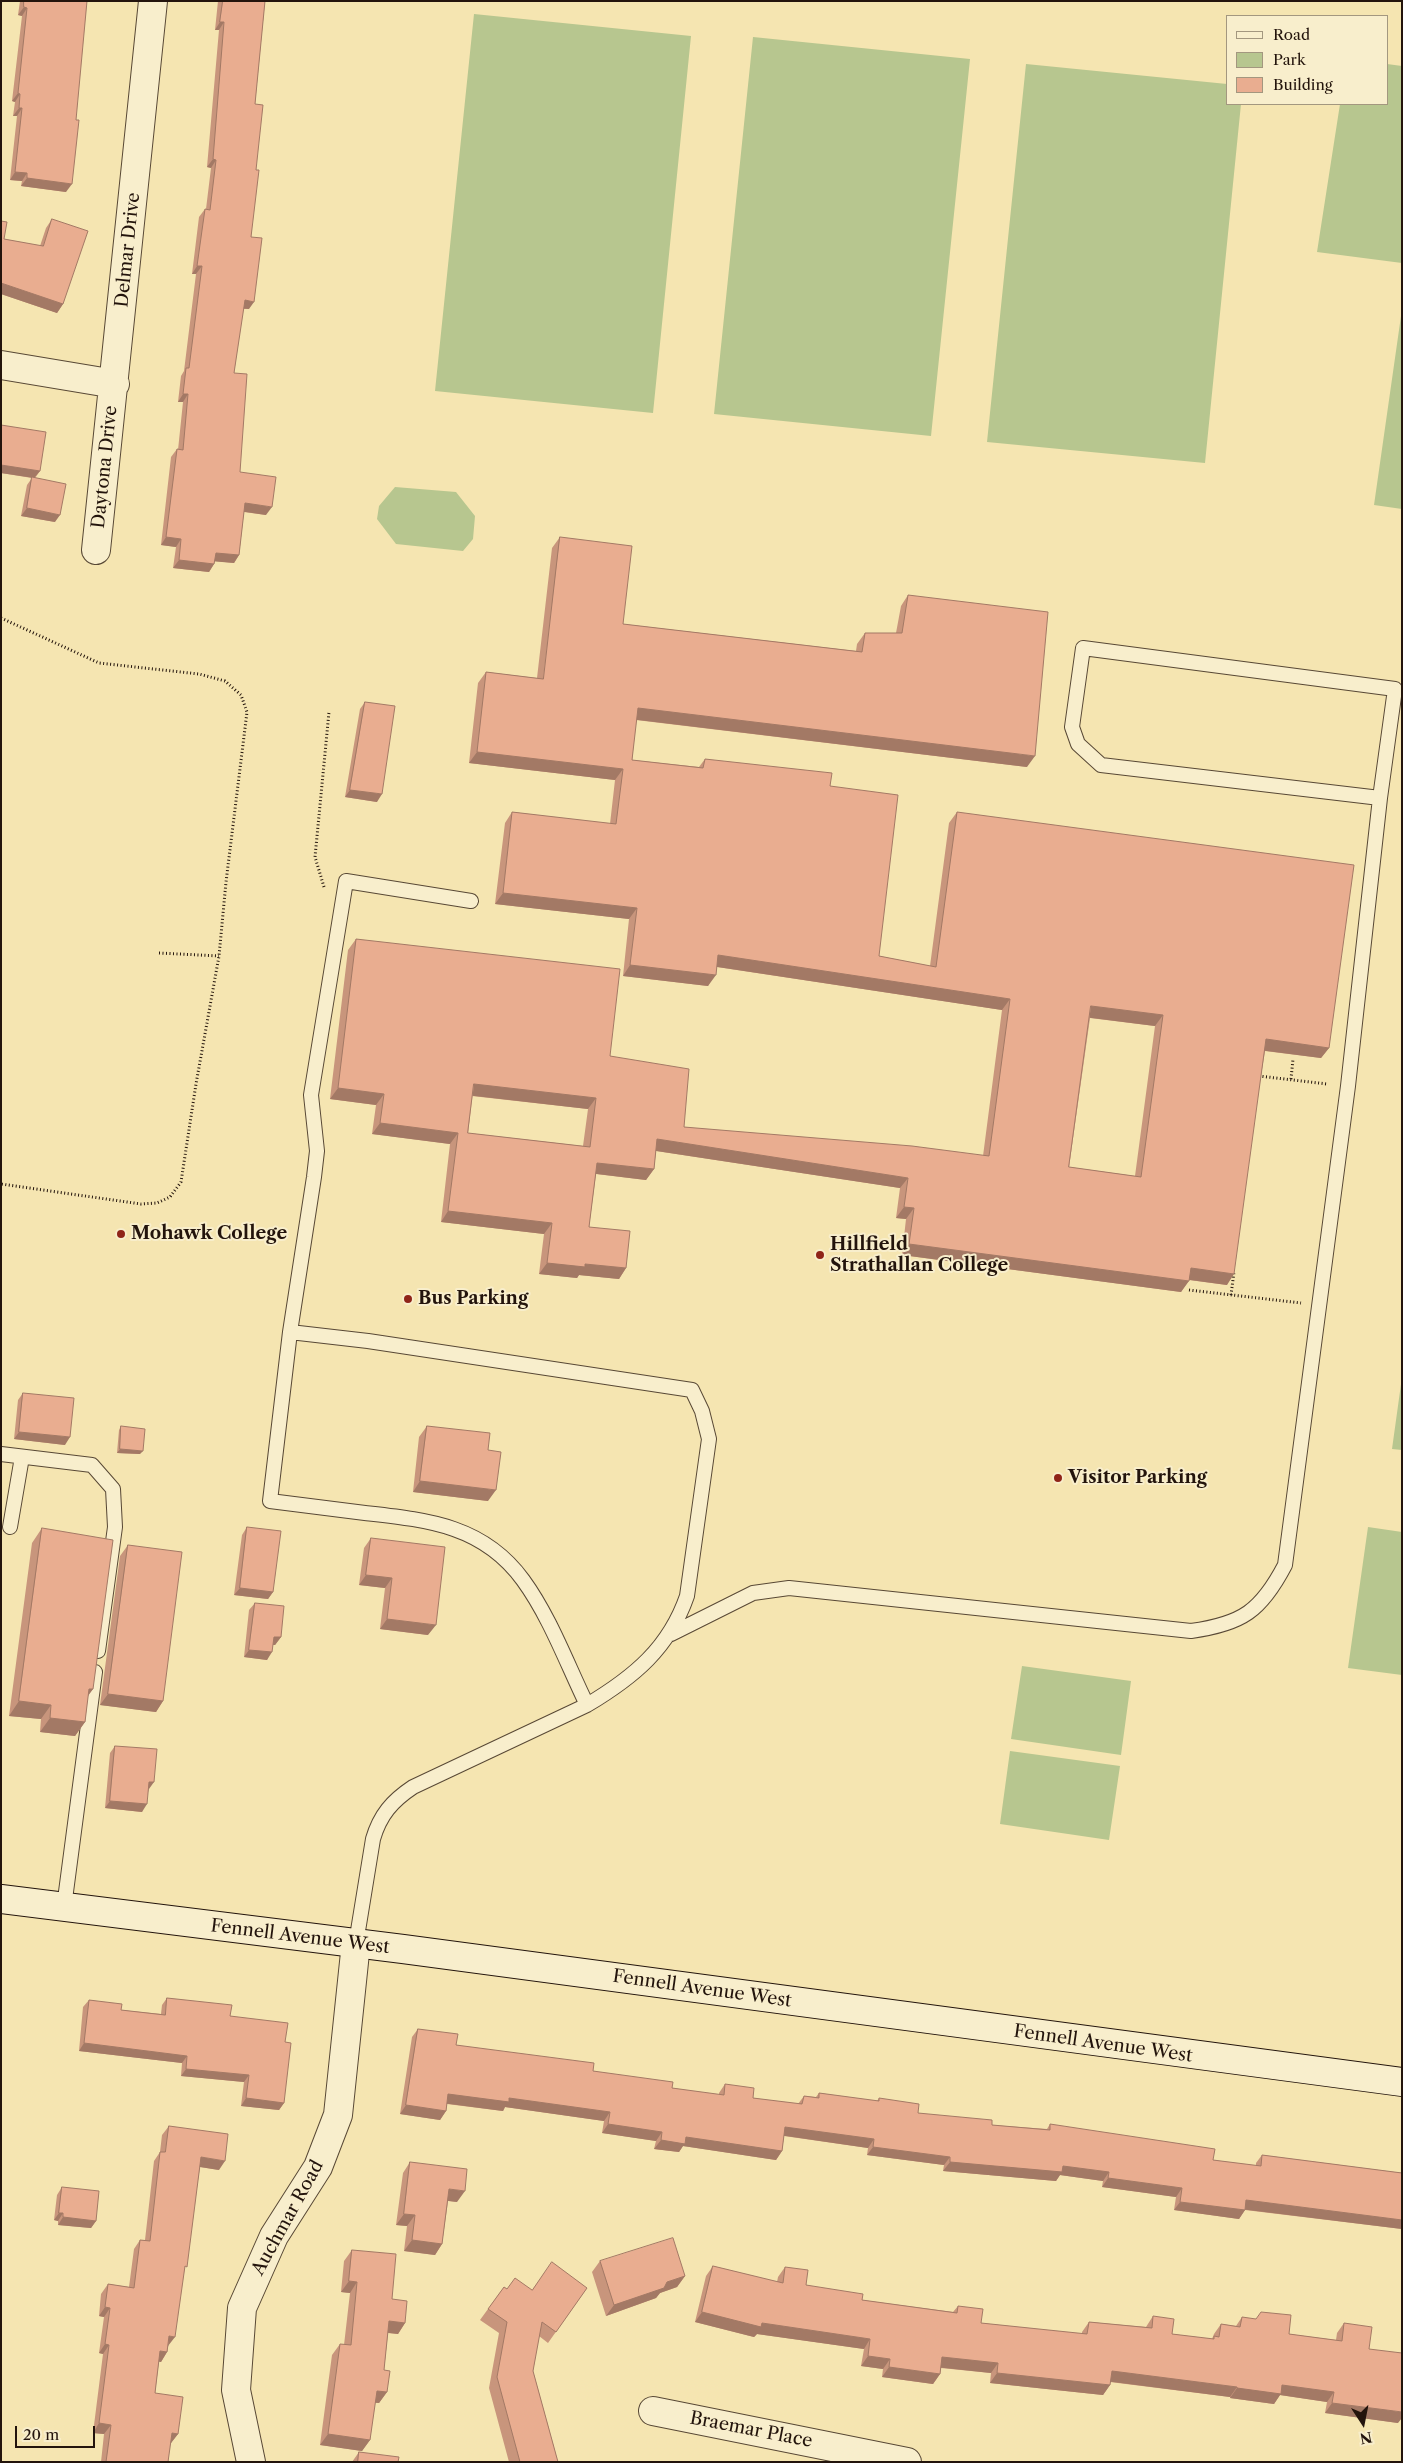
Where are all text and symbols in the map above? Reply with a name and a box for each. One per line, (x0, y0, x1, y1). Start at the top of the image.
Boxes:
legend (1226, 15, 1388, 105)
text: Road (1273, 25, 1310, 44)
text: Park (1273, 50, 1306, 69)
text: Building (1273, 75, 1333, 94)
street label: Delmar Drive (111, 191, 145, 309)
street label: Daytona Drive (88, 405, 122, 529)
place label: Mohawk College (131, 1223, 287, 1245)
marker: Mohawk College (115, 1228, 127, 1240)
place label: Hillfield Strathallan College (830, 1234, 1008, 1276)
marker: Hillfield Strathallan College (814, 1249, 826, 1261)
place label: Bus Parking (418, 1288, 528, 1310)
marker: Bus Parking (402, 1293, 414, 1305)
place label: Visitor Parking (1068, 1467, 1207, 1489)
marker: Visitor Parking (1052, 1472, 1064, 1484)
street label: Fennell Avenue West (209, 1915, 391, 1959)
street label: Fennell Avenue West (611, 1966, 793, 2012)
street label: Fennell Avenue West (1012, 2021, 1194, 2067)
street label: Auchmar Road (248, 2157, 328, 2279)
north arrow (1338, 2398, 1388, 2448)
street label: Braemar Place (688, 2408, 814, 2452)
scale bar (18, 2416, 98, 2448)
text: 20 m (23, 2425, 59, 2444)
text: N (1358, 2428, 1374, 2448)

